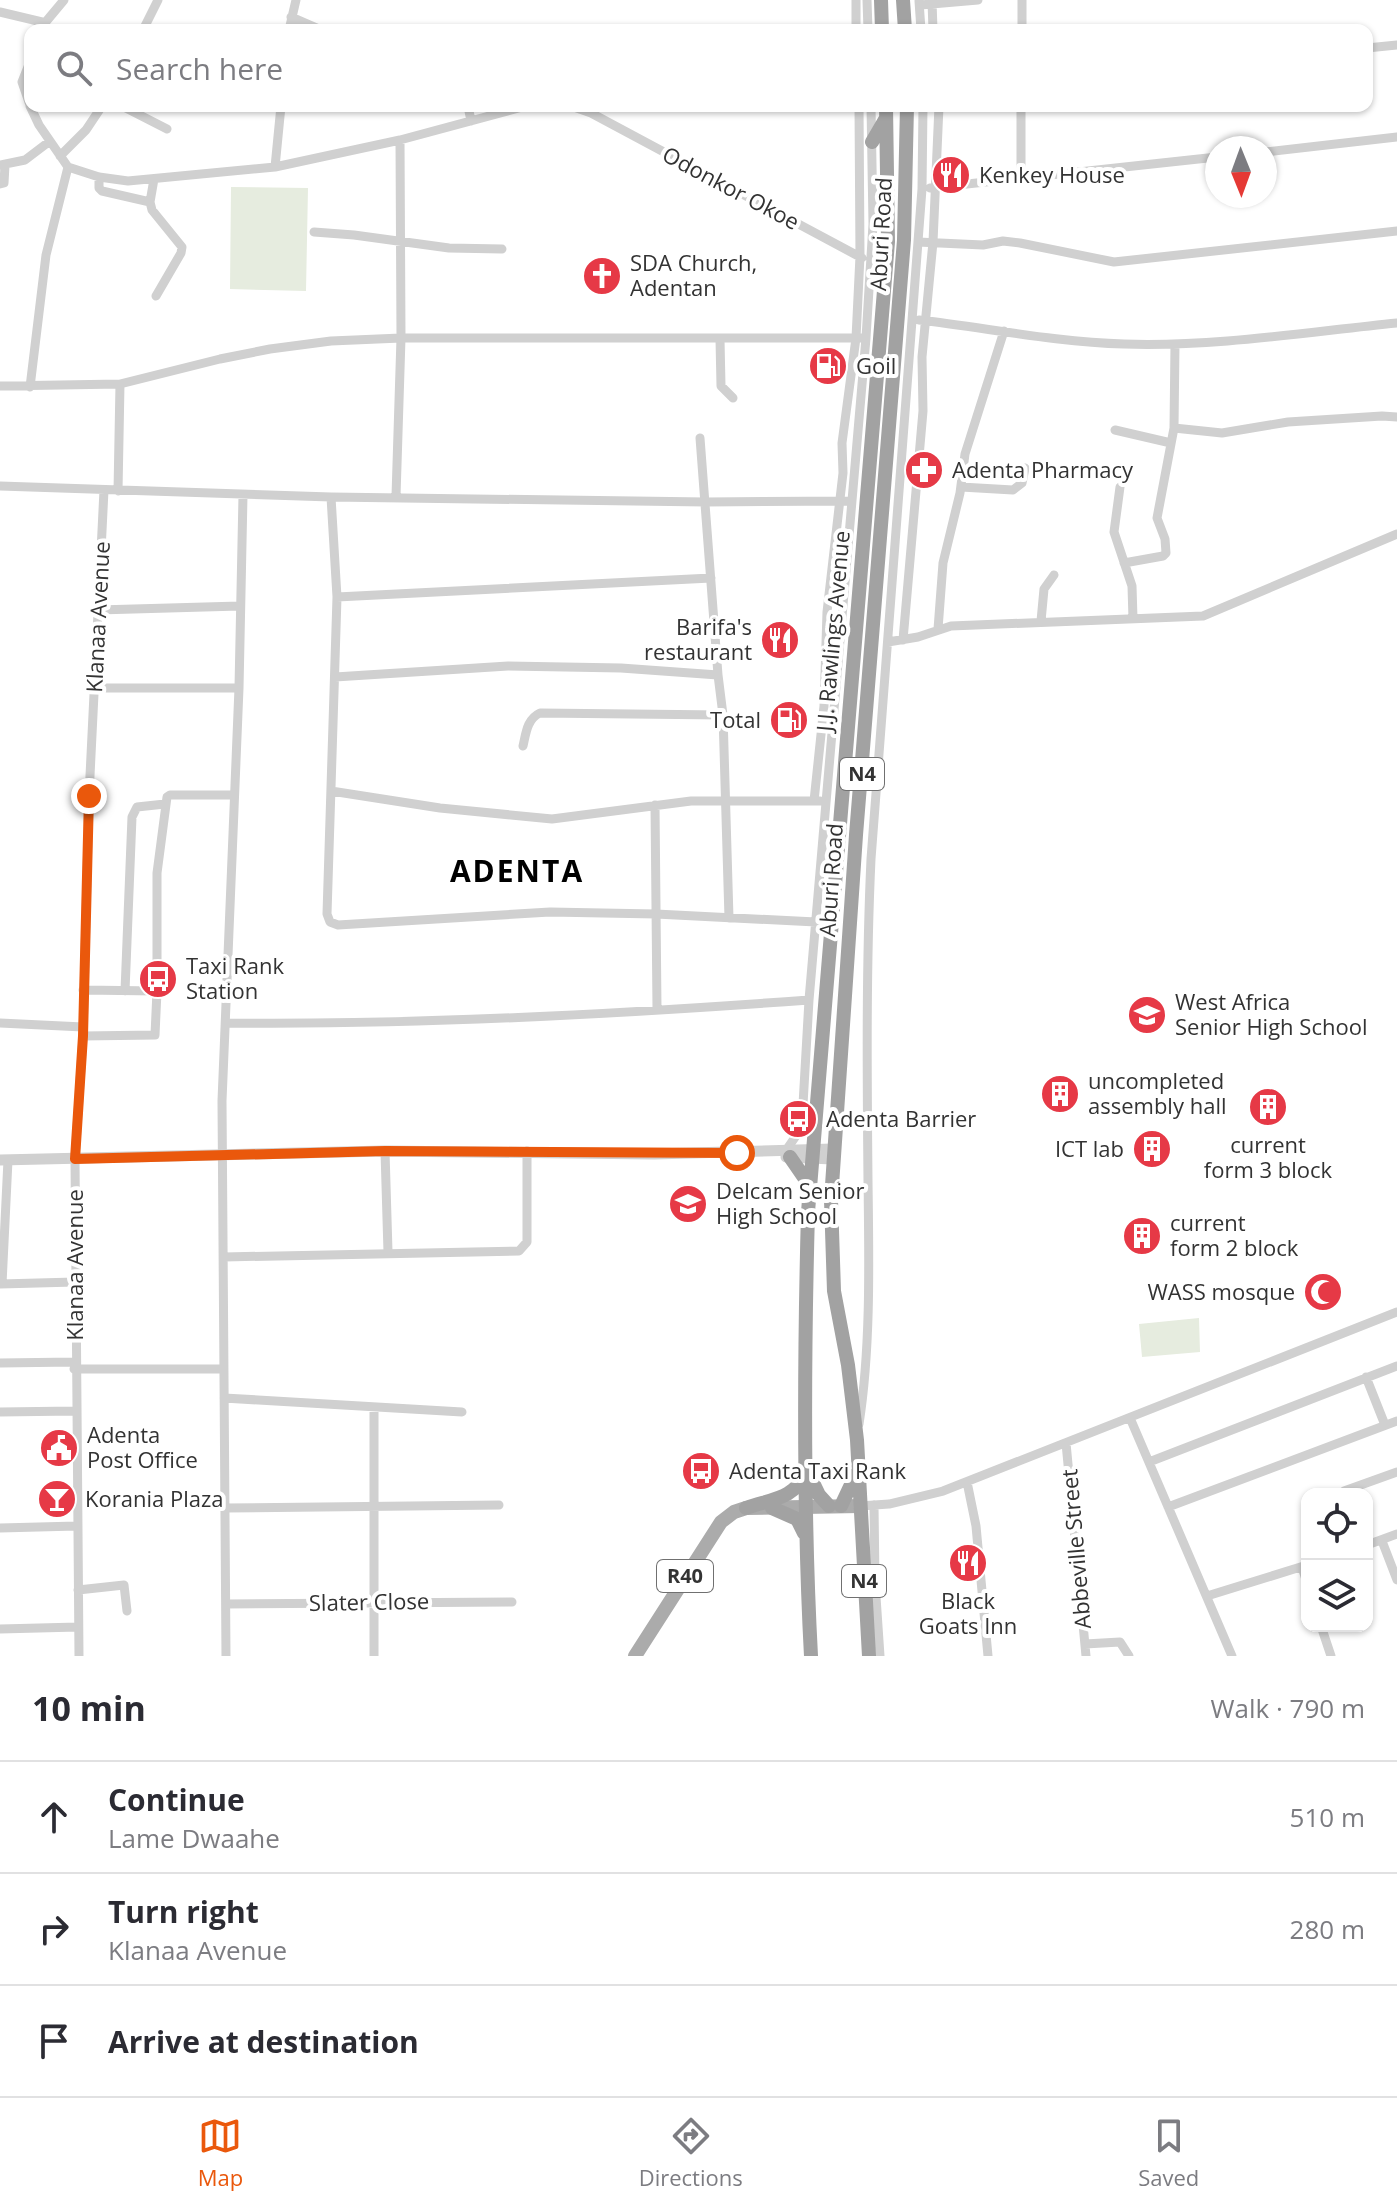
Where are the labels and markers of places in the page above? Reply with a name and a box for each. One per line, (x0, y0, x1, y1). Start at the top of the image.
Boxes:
restaurant icon: Kenkey House (930, 154, 972, 196)
place label: Kenkey House (979, 159, 1125, 189)
place label: SDA Church, Adentan (630, 247, 757, 302)
church icon: SDA Church, Adentan (581, 255, 623, 297)
fuel station icon: Goil (807, 345, 849, 387)
place label: Goil (856, 350, 896, 380)
pharmacy icon: Adenta Pharmacy (903, 449, 945, 491)
place label: Adenta Pharmacy (952, 454, 1134, 484)
place label: Barifa's restaurant (644, 611, 752, 666)
restaurant icon: Barifa's restaurant (759, 619, 801, 661)
fuel station icon: Total (768, 699, 810, 741)
place label: Total (710, 704, 761, 734)
place label: Taxi Rank Station (186, 950, 284, 1005)
bus stop icon: Taxi Rank Station (137, 958, 179, 1000)
place label: West Africa Senior High School (1175, 986, 1367, 1041)
school or university icon: West Africa Senior High School (1126, 994, 1168, 1036)
place label: uncompleted assembly hall (1088, 1065, 1227, 1120)
building icon: uncompleted assembly hall (1039, 1073, 1081, 1115)
building icon: current form 3 block (1247, 1086, 1289, 1128)
bus stop icon: Adenta Barrier (777, 1098, 819, 1140)
place label: Adenta Barrier (826, 1103, 976, 1133)
building icon: ICT lab (1131, 1128, 1173, 1170)
place label: current form 3 block (1204, 1129, 1333, 1184)
place label: ICT lab (1055, 1133, 1124, 1163)
place label: Delcam Senior High School (716, 1175, 864, 1230)
school or university icon: Delcam Senior High School (667, 1183, 709, 1225)
place label: current form 2 block (1170, 1207, 1299, 1262)
building icon: current form 2 block (1121, 1215, 1163, 1257)
mosque icon: WASS mosque (1302, 1271, 1344, 1313)
place label: WASS mosque (1148, 1276, 1295, 1306)
place label: Adenta Post Office (87, 1419, 198, 1474)
public building icon: Adenta Post Office (38, 1427, 80, 1469)
bus stop icon: Adenta Taxi Rank (680, 1450, 722, 1492)
place label: Adenta Taxi Rank (729, 1455, 906, 1485)
bar icon: Korania Plaza (36, 1478, 78, 1520)
place label: Korania Plaza (85, 1483, 223, 1513)
restaurant icon: Black Goats Inn (947, 1542, 989, 1584)
place label: Black Goats Inn (919, 1585, 1017, 1640)

